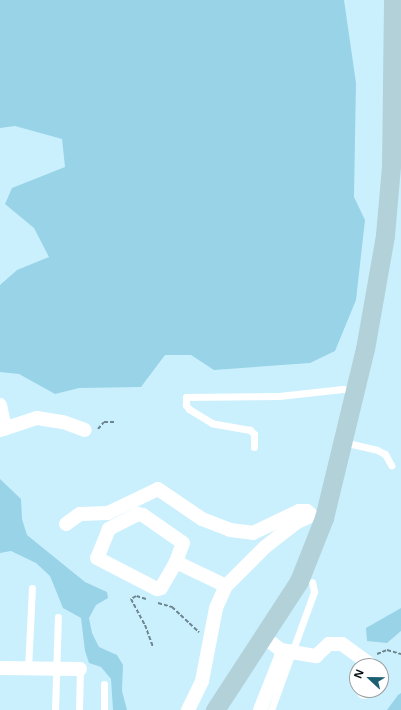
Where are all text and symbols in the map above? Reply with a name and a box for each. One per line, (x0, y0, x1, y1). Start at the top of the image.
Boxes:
north arrow (349, 658, 389, 698)
text: N (350, 667, 367, 681)

